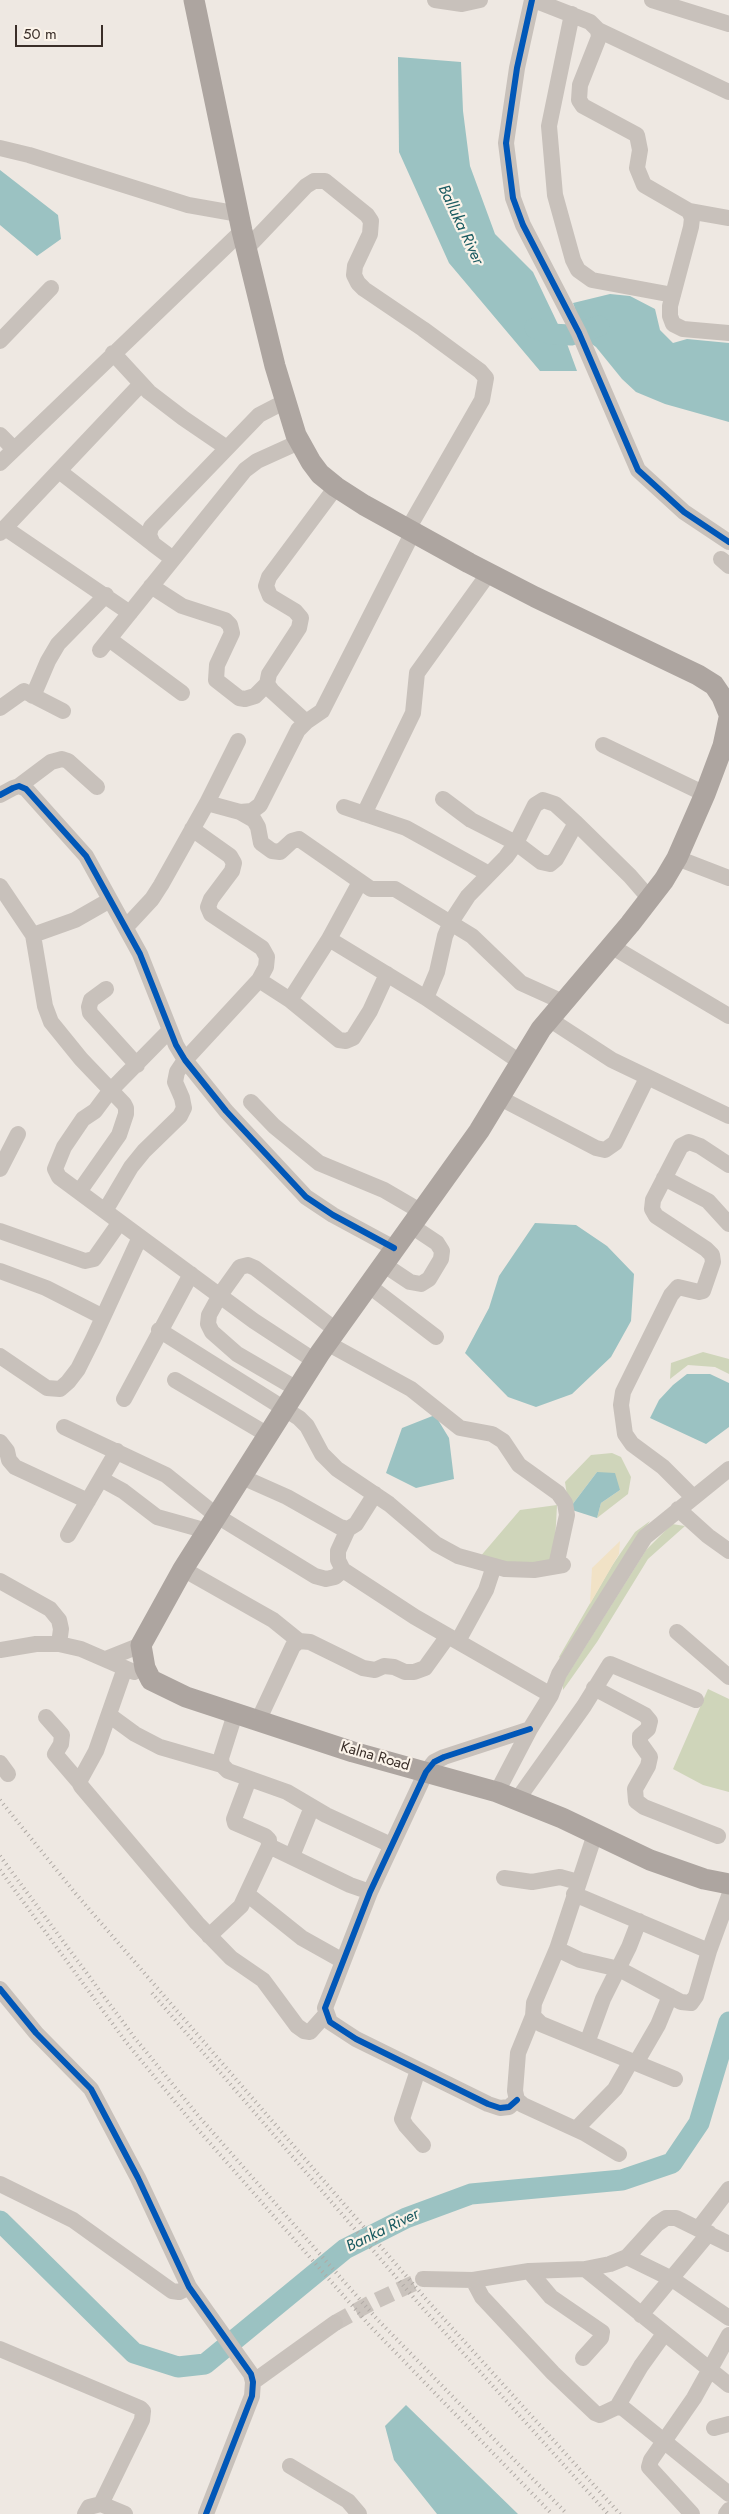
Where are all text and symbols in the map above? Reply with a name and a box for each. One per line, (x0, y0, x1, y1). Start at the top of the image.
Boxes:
scale bar (18, 15, 105, 47)
text: 50 m (23, 23, 57, 45)
water label: Balluka River (433, 182, 487, 268)
street label: Kalna Road (338, 1739, 412, 1775)
water label: Banka River (343, 2205, 423, 2257)

